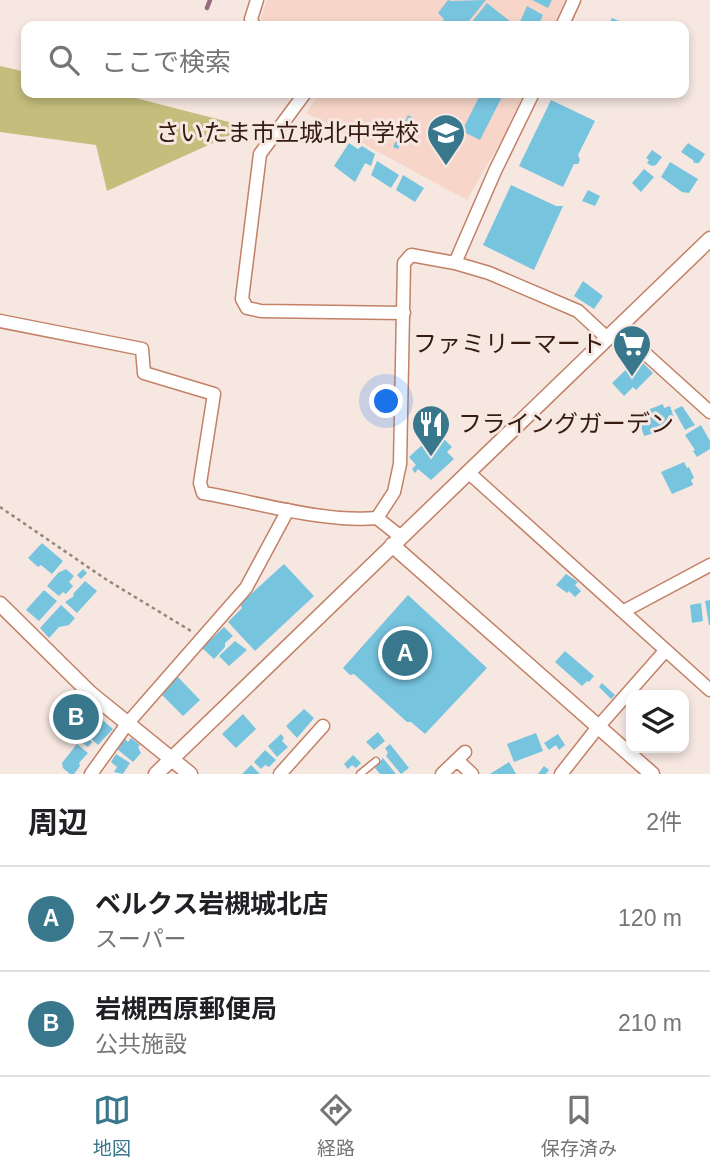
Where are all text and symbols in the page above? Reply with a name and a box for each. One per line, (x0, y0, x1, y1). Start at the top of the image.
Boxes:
search box (21, 21, 689, 98)
icon: search (45, 41, 83, 79)
text: ここで検索 (101, 47, 231, 77)
school or university icon: さいたま市立城北中学校 (425, 112, 467, 167)
place label: さいたま市立城北中学校 (156, 119, 419, 146)
supermarket icon: ファミリーマート (611, 323, 653, 378)
place label: ファミリーマート (413, 330, 605, 357)
your location (369, 384, 403, 418)
restaurant icon: フライングガーデン (410, 403, 452, 458)
place label: フライングガーデン (458, 410, 674, 437)
pin: A (382, 627, 428, 679)
map controls (626, 690, 689, 753)
button: layers (626, 690, 689, 753)
pin: B (53, 691, 99, 743)
text: 周辺 (28, 806, 88, 839)
text: 2件 (646, 809, 682, 835)
text: ベルクス岩槻城北店 (95, 889, 328, 919)
text: A (43, 905, 59, 931)
text: 120 m (618, 905, 682, 931)
text: スーパー (95, 926, 187, 952)
text: 岩槻西原郵便局 (95, 994, 277, 1024)
text: B (43, 1010, 59, 1036)
text: 210 m (618, 1010, 682, 1036)
text: 公共施設 (95, 1031, 187, 1057)
tab: 地図 (93, 1091, 131, 1160)
tab: 経路 (317, 1091, 355, 1160)
tab: 保存済み (541, 1091, 617, 1160)

